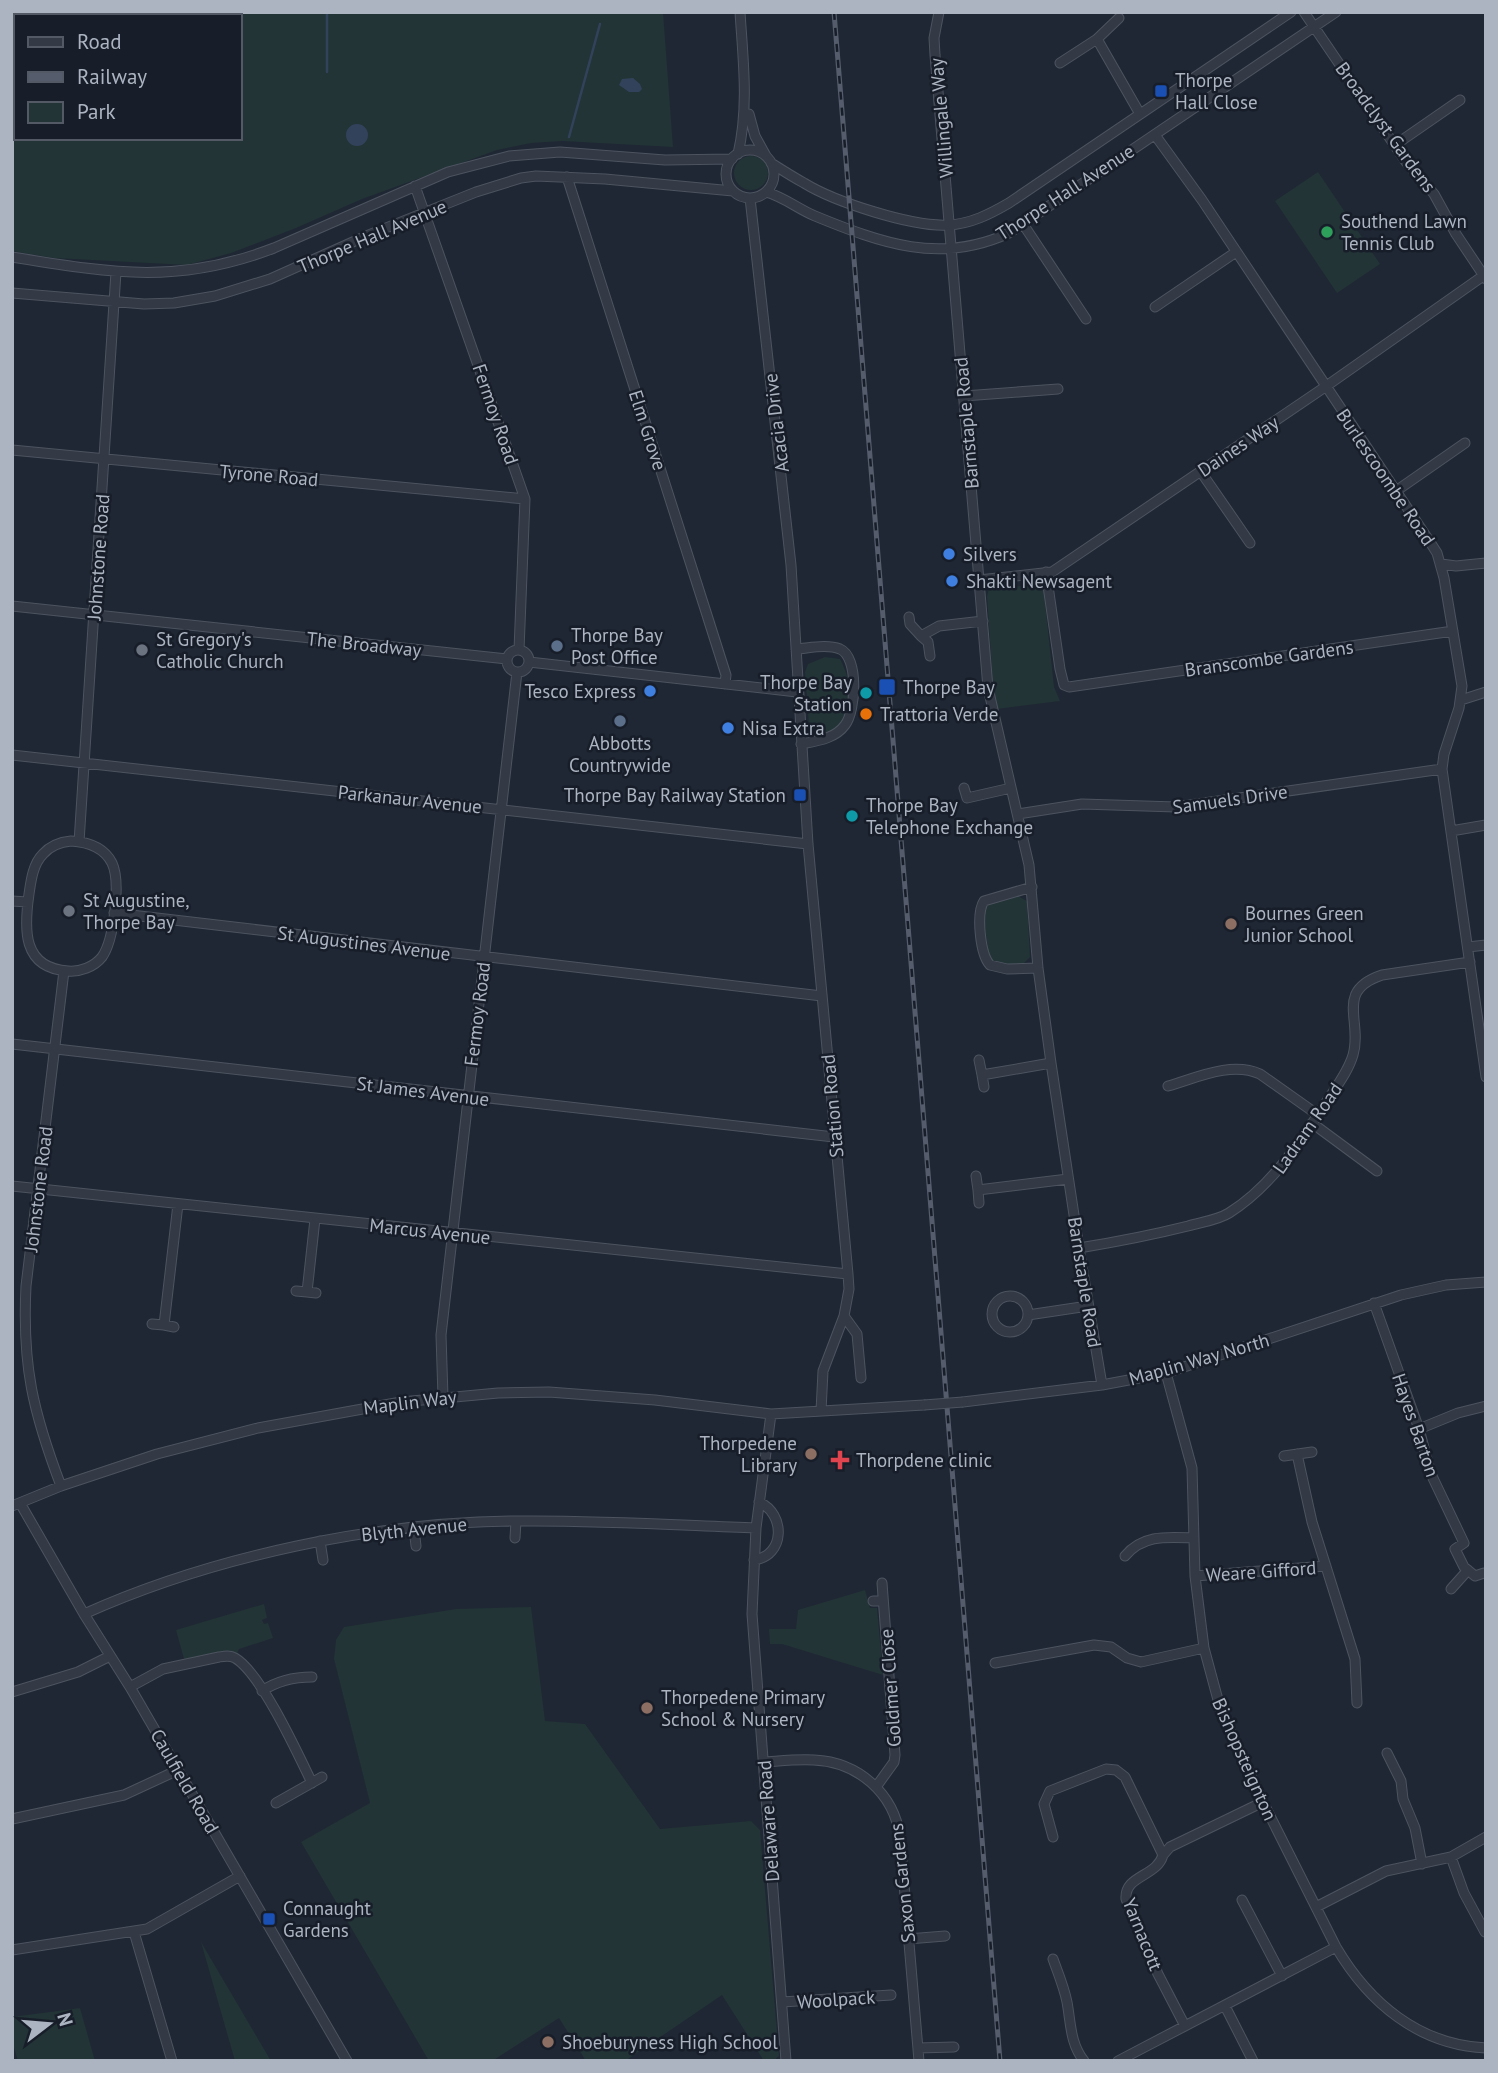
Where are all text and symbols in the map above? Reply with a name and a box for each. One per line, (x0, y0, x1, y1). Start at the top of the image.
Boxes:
legend (14, 14, 242, 140)
text: Road (77, 28, 121, 55)
street label: Willingale Way (924, 57, 958, 179)
street label: Broadclyst Gardens (1331, 57, 1441, 197)
text: Railway (77, 63, 147, 90)
place label: Thorpe Hall Close (1175, 68, 1258, 114)
marker: Thorpe Hall Close (1153, 83, 1169, 99)
text: Park (77, 98, 116, 125)
street label: Thorpe Hall Avenue (992, 138, 1138, 246)
street label: Thorpe Hall Avenue (294, 194, 450, 278)
place label: Southend Lawn Tennis Club (1341, 209, 1467, 255)
marker: Southend Lawn Tennis Club (1319, 224, 1335, 240)
street label: Barnstaple Road (948, 356, 984, 490)
street label: Fermoy Road (468, 361, 524, 467)
street label: Acacia Drive (758, 372, 794, 474)
street label: Elm Grove (624, 387, 672, 473)
street label: Burlescoombe Road (1331, 404, 1441, 550)
street label: Daines Way (1193, 410, 1283, 482)
street label: Tyrone Road (219, 459, 319, 491)
street label: Johnstone Road (82, 493, 114, 622)
place label: Silvers (963, 542, 1017, 566)
marker: Silvers (941, 546, 957, 562)
place label: Shakti Newsagent (966, 569, 1112, 593)
marker: Shakti Newsagent (944, 573, 960, 589)
place label: Thorpe Bay Post Office (571, 623, 663, 669)
street label: The Broadway (305, 626, 423, 662)
place label: St Gregory's Catholic Church (156, 627, 284, 673)
street label: Branscombe Gardens (1183, 634, 1355, 682)
marker: Thorpe Bay Post Office (549, 638, 565, 654)
marker: St Gregory's Catholic Church (134, 642, 150, 658)
place label: Thorpe Bay Station (760, 670, 852, 716)
place label: Thorpe Bay (903, 675, 995, 699)
marker: Thorpe Bay (877, 677, 897, 697)
place label: Tesco Express (524, 679, 636, 703)
marker: Tesco Express (642, 683, 658, 699)
marker: Thorpe Bay Station (858, 685, 874, 701)
place label: Trattoria Verde (880, 702, 998, 726)
marker: Trattoria Verde (858, 706, 874, 722)
marker: Abbotts Countrywide (612, 713, 628, 729)
place label: Nisa Extra (742, 716, 825, 740)
marker: Nisa Extra (720, 720, 736, 736)
place label: Abbotts Countrywide (569, 731, 671, 777)
street label: Samuels Drive (1171, 779, 1289, 819)
street label: Parkanaur Avenue (337, 780, 483, 818)
place label: Thorpe Bay Railway Station (564, 783, 786, 807)
marker: Thorpe Bay Railway Station (792, 787, 808, 803)
place label: Thorpe Bay Telephone Exchange (866, 793, 1033, 839)
marker: Thorpe Bay Telephone Exchange (844, 808, 860, 824)
place label: St Augustine, Thorpe Bay (83, 888, 190, 934)
place label: Bournes Green Junior School (1244, 901, 1364, 947)
marker: St Augustine, Thorpe Bay (61, 903, 77, 919)
marker: Bournes Green Junior School (1223, 916, 1239, 932)
street label: St Augustines Avenue (276, 920, 452, 966)
street label: Fermoy Road (459, 961, 495, 1067)
street label: Station Road (816, 1053, 848, 1159)
street label: St James Avenue (355, 1071, 491, 1111)
street label: Ladram Road (1267, 1078, 1347, 1178)
street label: Johnstone Road (18, 1125, 58, 1254)
street label: Marcus Avenue (368, 1213, 492, 1249)
street label: Barnstaple Road (1063, 1215, 1107, 1349)
street label: Maplin Way North (1126, 1327, 1272, 1391)
street label: Hayes Barton (1387, 1370, 1445, 1480)
street label: Maplin Way (362, 1384, 458, 1420)
place label: Thorpedene Library (700, 1431, 797, 1477)
marker: Thorpedene Library (803, 1446, 819, 1462)
place label: Thorpdene clinic (856, 1448, 992, 1472)
marker: Thorpdene clinic (830, 1450, 850, 1470)
street label: Blyth Avenue (360, 1512, 468, 1546)
street label: Weare Gifford (1205, 1555, 1317, 1587)
street label: Goldmer Close (874, 1628, 906, 1748)
place label: Thorpedene Primary School & Nursery (661, 1685, 825, 1731)
street label: Bishopsteignton (1207, 1694, 1283, 1824)
marker: Thorpedene Primary School & Nursery (639, 1700, 655, 1716)
street label: Caulfield Road (145, 1724, 225, 1838)
street label: Delaware Road (752, 1759, 784, 1883)
street label: Saxon Gardens (884, 1822, 920, 1944)
street label: Yarnacott (1118, 1894, 1169, 1974)
place label: Connaught Gardens (283, 1896, 371, 1942)
marker: Connaught Gardens (261, 1911, 277, 1927)
street label: Woolpack (796, 1984, 876, 2014)
north arrow (14, 1989, 84, 2059)
text: N (52, 2010, 79, 2029)
place label: Shoeburyness High School (562, 2030, 778, 2054)
marker: Shoeburyness High School (540, 2034, 556, 2050)

